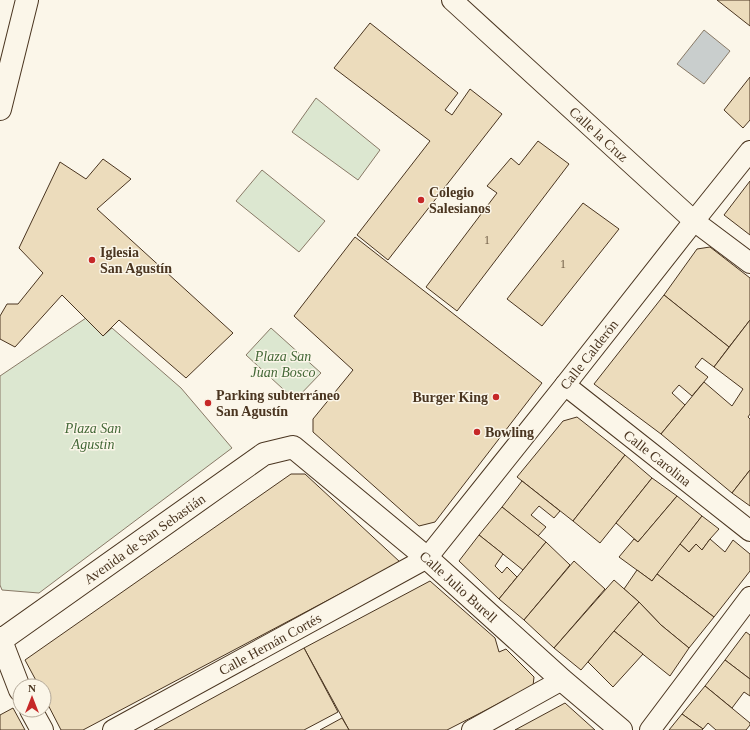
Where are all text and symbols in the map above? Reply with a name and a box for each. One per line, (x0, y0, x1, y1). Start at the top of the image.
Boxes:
street label: Calle la Cruz (567, 104, 631, 165)
place label: Colegio Salesianos (429, 185, 491, 216)
marker: Colegio Salesianos (416, 195, 426, 205)
house number: 1 (484, 233, 490, 247)
place label: Iglesia San Agustín (100, 245, 172, 276)
marker: Iglesia San Agustín (87, 255, 97, 265)
house number: 1 (560, 257, 566, 271)
street label: Calle Calderón (557, 317, 621, 392)
park label: Plaza San Juan Bosco (251, 349, 315, 380)
place label: Parking subterráneo San Agustín (216, 388, 340, 419)
place label: Burger King (412, 390, 488, 405)
marker: Burger King (491, 392, 501, 402)
marker: Parking subterráneo San Agustín (203, 398, 213, 408)
park label: Plaza San Agustin (64, 421, 121, 452)
place label: Bowling (485, 425, 534, 440)
marker: Bowling (472, 427, 482, 437)
street label: Calle Carolina (621, 427, 695, 490)
street label: Avenida de San Sebastián (81, 491, 208, 587)
street label: Calle Julio Burell (417, 548, 500, 625)
street label: Calle Hernán Cortés (216, 610, 324, 678)
north arrow (12, 678, 52, 718)
text: N (28, 682, 36, 694)

